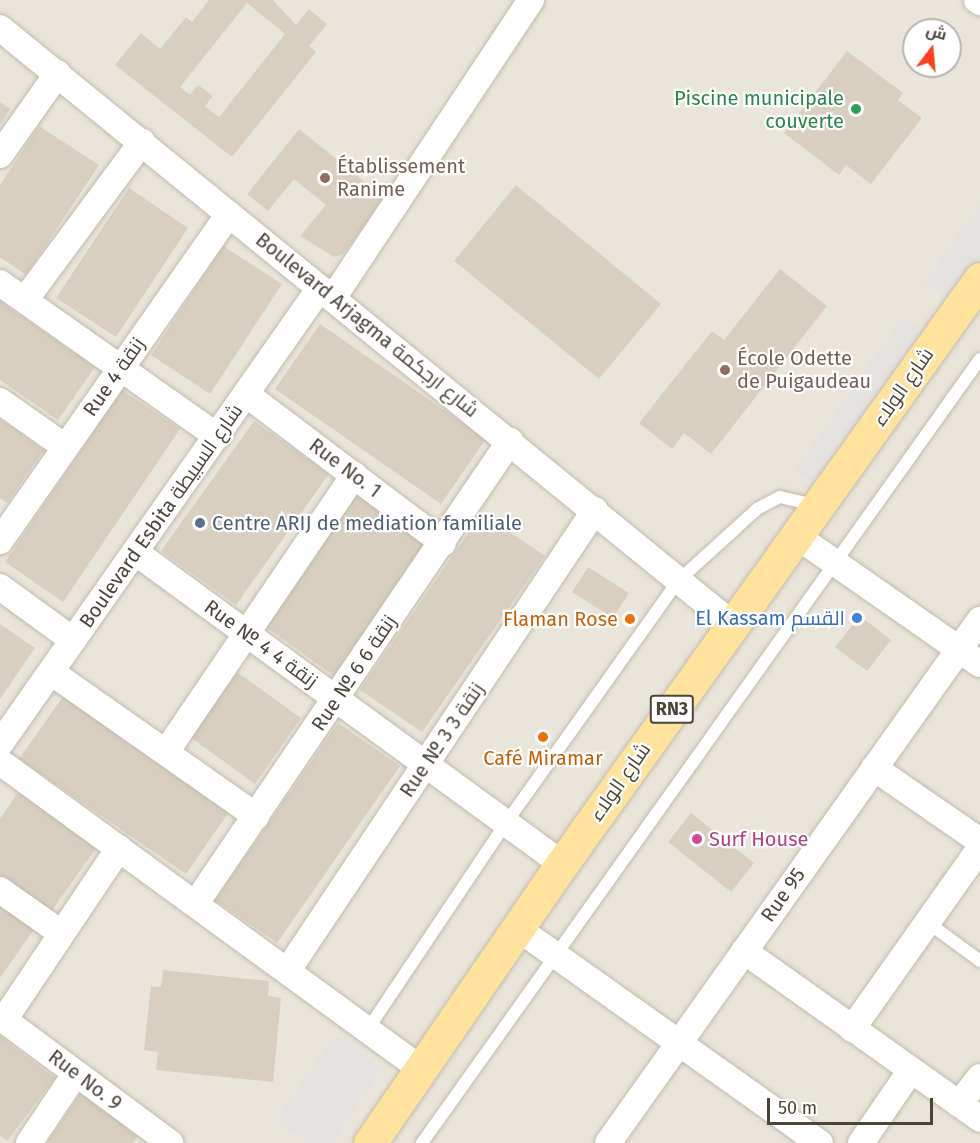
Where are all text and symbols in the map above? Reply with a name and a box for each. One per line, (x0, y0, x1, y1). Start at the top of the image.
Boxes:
north arrow (902, 18, 962, 78)
text: ش (924, 20, 949, 44)
place label: Piscine municipale couverte (674, 86, 844, 133)
marker: Piscine municipale couverte (849, 102, 863, 116)
place label: Établissement Ranime (337, 154, 465, 201)
marker: Établissement Ranime (318, 171, 332, 185)
street label: Boulevard Arjagma شارع ارجكمة (251, 228, 483, 422)
street label: Rue 4 زنقة (78, 333, 150, 421)
street label: شارع الولاء (867, 343, 939, 431)
place label: École Odette de Puigaudeau (737, 346, 871, 393)
marker: École Odette de Puigaudeau (718, 363, 732, 377)
street label: Boulevard Esbita شارع السبيطة (74, 399, 248, 633)
street label: Rue No. 1 (304, 433, 386, 503)
place label: Centre ARIJ de mediation familiale (212, 511, 522, 535)
marker: Centre ARIJ de mediation familiale (193, 516, 207, 530)
street label: Rue № 4 زنقة 4 (200, 595, 322, 693)
place label: El Kassam القسم (695, 606, 845, 630)
place label: Flaman Rose (503, 607, 618, 631)
street label: Rue № 6 زنقة 6 (306, 611, 402, 735)
marker: El Kassam القسم (850, 611, 864, 625)
marker: Flaman Rose (623, 612, 637, 626)
street label: Rue № 3 زنقة 3 (395, 678, 489, 802)
road number: RN3 (650, 694, 694, 724)
marker: Café Miramar (536, 730, 550, 744)
street label: شارع الولاء (584, 738, 656, 826)
place label: Café Miramar (483, 746, 603, 770)
place label: Surf House (709, 827, 808, 851)
marker: Surf House (690, 832, 704, 846)
street label: Rue 95 (756, 863, 810, 927)
street label: Rue No. 9 (44, 1045, 126, 1115)
scale bar (770, 1086, 936, 1124)
text: 50 m (778, 1097, 817, 1119)

